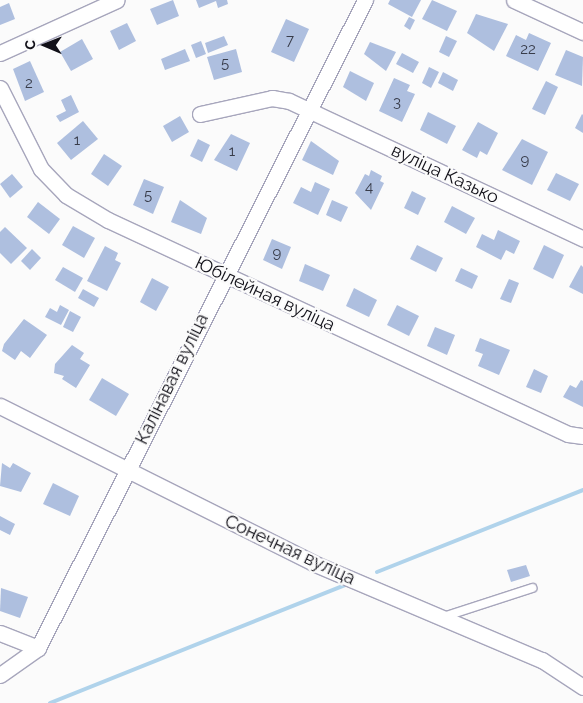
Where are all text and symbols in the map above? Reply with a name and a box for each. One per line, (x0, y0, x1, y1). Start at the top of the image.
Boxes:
north arrow (20, 20, 70, 70)
house number: 7 (286, 32, 294, 50)
text: С (22, 40, 38, 50)
house number: 22 (520, 41, 536, 59)
house number: 5 (221, 55, 229, 73)
house number: 2 (25, 75, 33, 93)
house number: 3 (393, 94, 401, 112)
house number: 1 (74, 132, 80, 150)
street label: вуліца Казько (388, 140, 502, 208)
house number: 1 (229, 143, 235, 161)
house number: 9 (521, 152, 529, 170)
house number: 4 (365, 179, 373, 197)
house number: 5 (144, 187, 152, 205)
house number: 9 (273, 245, 281, 263)
street label: Юбілейная вуліца (192, 252, 338, 336)
street label: Калінавая вуліца (131, 310, 213, 448)
street label: Сонечная вуліца (221, 510, 359, 590)

